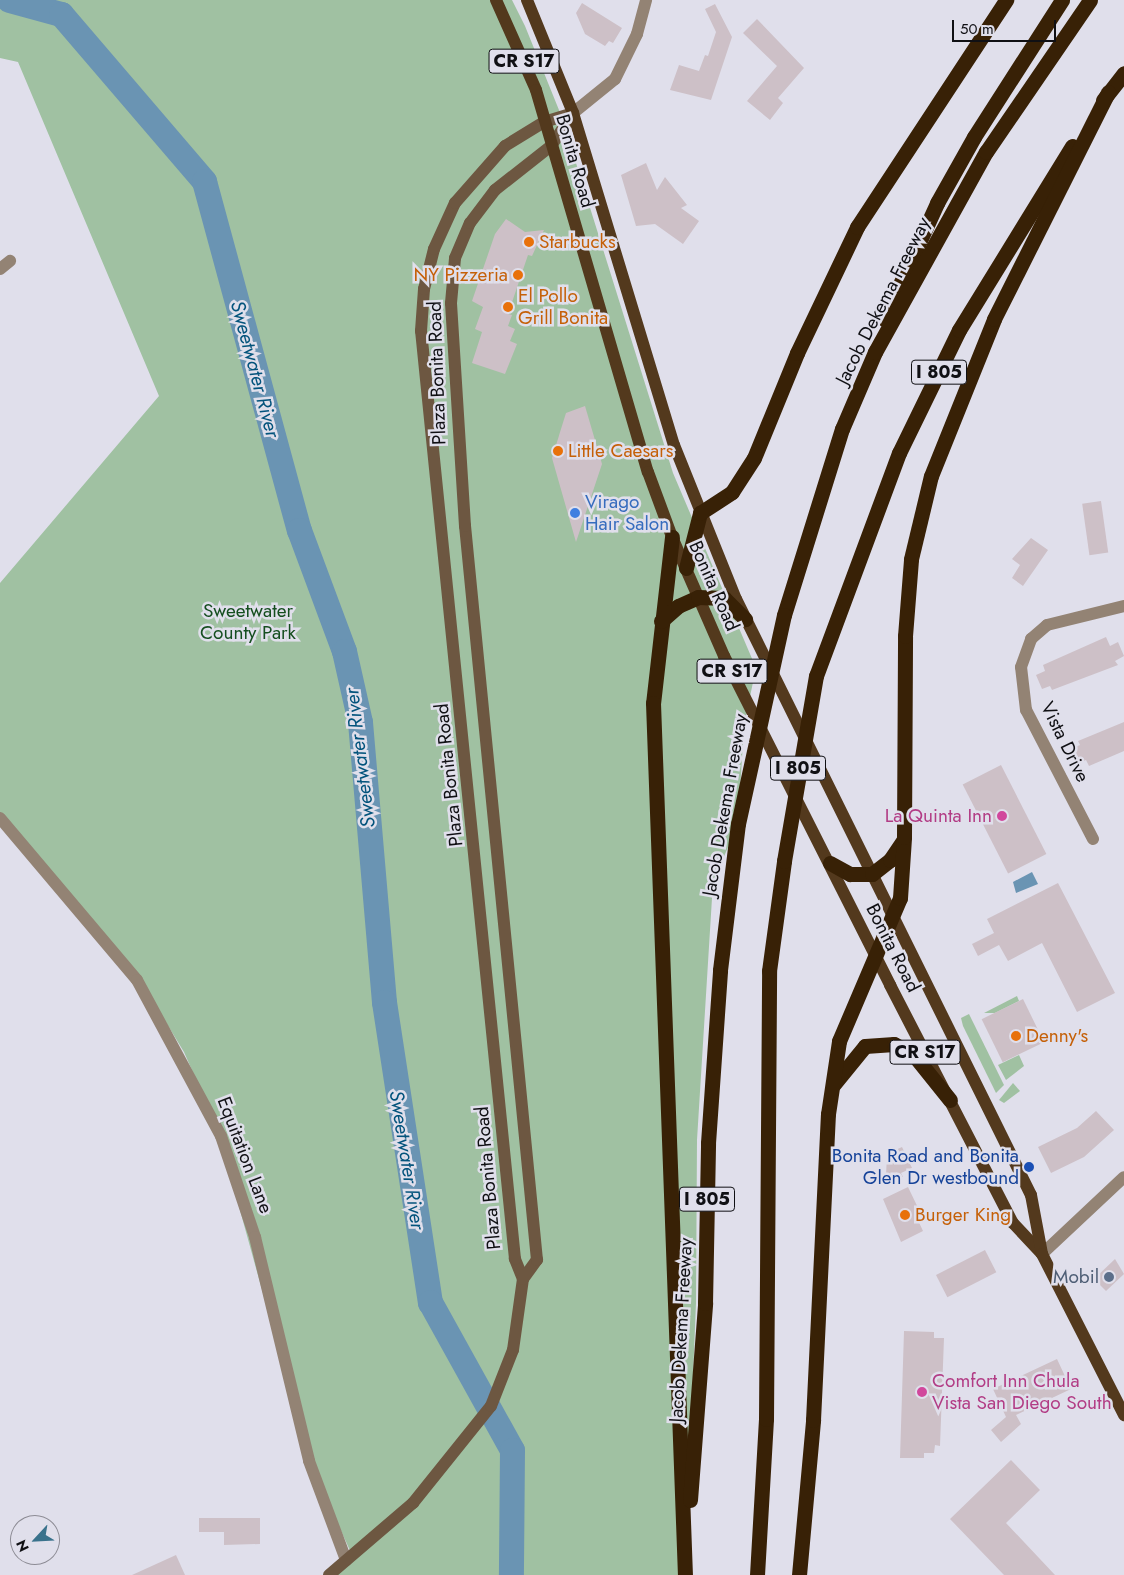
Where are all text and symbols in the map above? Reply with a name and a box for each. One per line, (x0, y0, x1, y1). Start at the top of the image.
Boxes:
scale bar (954, 10, 1058, 42)
text: 50 m (960, 18, 994, 40)
road number: CR S17 (488, 46, 560, 76)
street label: Bonita Road (551, 112, 599, 210)
street label: Jacob Dekema Freeway (831, 213, 935, 389)
place label: Starbucks (539, 231, 616, 253)
marker: Starbucks (523, 236, 535, 248)
place label: NY Pizzeria (413, 264, 508, 286)
marker: NY Pizzeria (512, 269, 524, 281)
place label: El Pollo Grill Bonita (518, 285, 608, 329)
water label: Sweetwater River (225, 298, 285, 440)
street label: Plaza Bonita Road (423, 301, 451, 445)
marker: El Pollo Grill Bonita (502, 301, 514, 313)
road number: I 805 (910, 357, 968, 388)
place label: Little Caesars (568, 440, 673, 462)
marker: Little Caesars (552, 445, 564, 457)
place label: Virago Hair Salon (585, 491, 669, 535)
marker: Virago Hair Salon (569, 507, 581, 519)
street label: Bonita Road (684, 537, 744, 635)
park label: Sweetwater County Park (200, 600, 296, 644)
road number: CR S17 (696, 656, 768, 686)
water label: Sweetwater River (340, 687, 380, 829)
street label: Vista Drive (1036, 698, 1094, 786)
street label: Plaza Bonita Road (430, 702, 468, 848)
street label: Jacob Dekema Freeway (698, 712, 752, 898)
road number: I 805 (769, 752, 827, 784)
place label: La Quinta Inn (885, 805, 992, 827)
marker: La Quinta Inn (996, 810, 1008, 822)
street label: Bonita Road (861, 900, 925, 996)
place label: Denny's (1026, 1025, 1088, 1047)
marker: Denny's (1010, 1030, 1022, 1042)
road number: CR S17 (889, 1036, 961, 1068)
water label: Sweetwater River (384, 1089, 430, 1231)
street label: Equitation Lane (212, 1094, 278, 1216)
street label: Plaza Bonita Road (470, 1105, 506, 1251)
place label: Bonita Road and Bonita Glen Dr westbound (832, 1145, 1019, 1189)
marker: Bonita Road and Bonita Glen Dr westbound (1023, 1161, 1035, 1173)
road number: I 805 (678, 1184, 736, 1214)
place label: Burger King (915, 1204, 1011, 1226)
marker: Burger King (899, 1209, 911, 1221)
street label: Jacob Dekema Freeway (665, 1237, 697, 1423)
place label: Mobil (1053, 1266, 1099, 1288)
marker: Mobil (1103, 1271, 1115, 1283)
place label: Comfort Inn Chula Vista San Diego South (932, 1370, 1112, 1414)
marker: Comfort Inn Chula Vista San Diego South (916, 1386, 928, 1398)
north arrow (10, 1515, 60, 1565)
text: N (11, 1537, 34, 1555)

